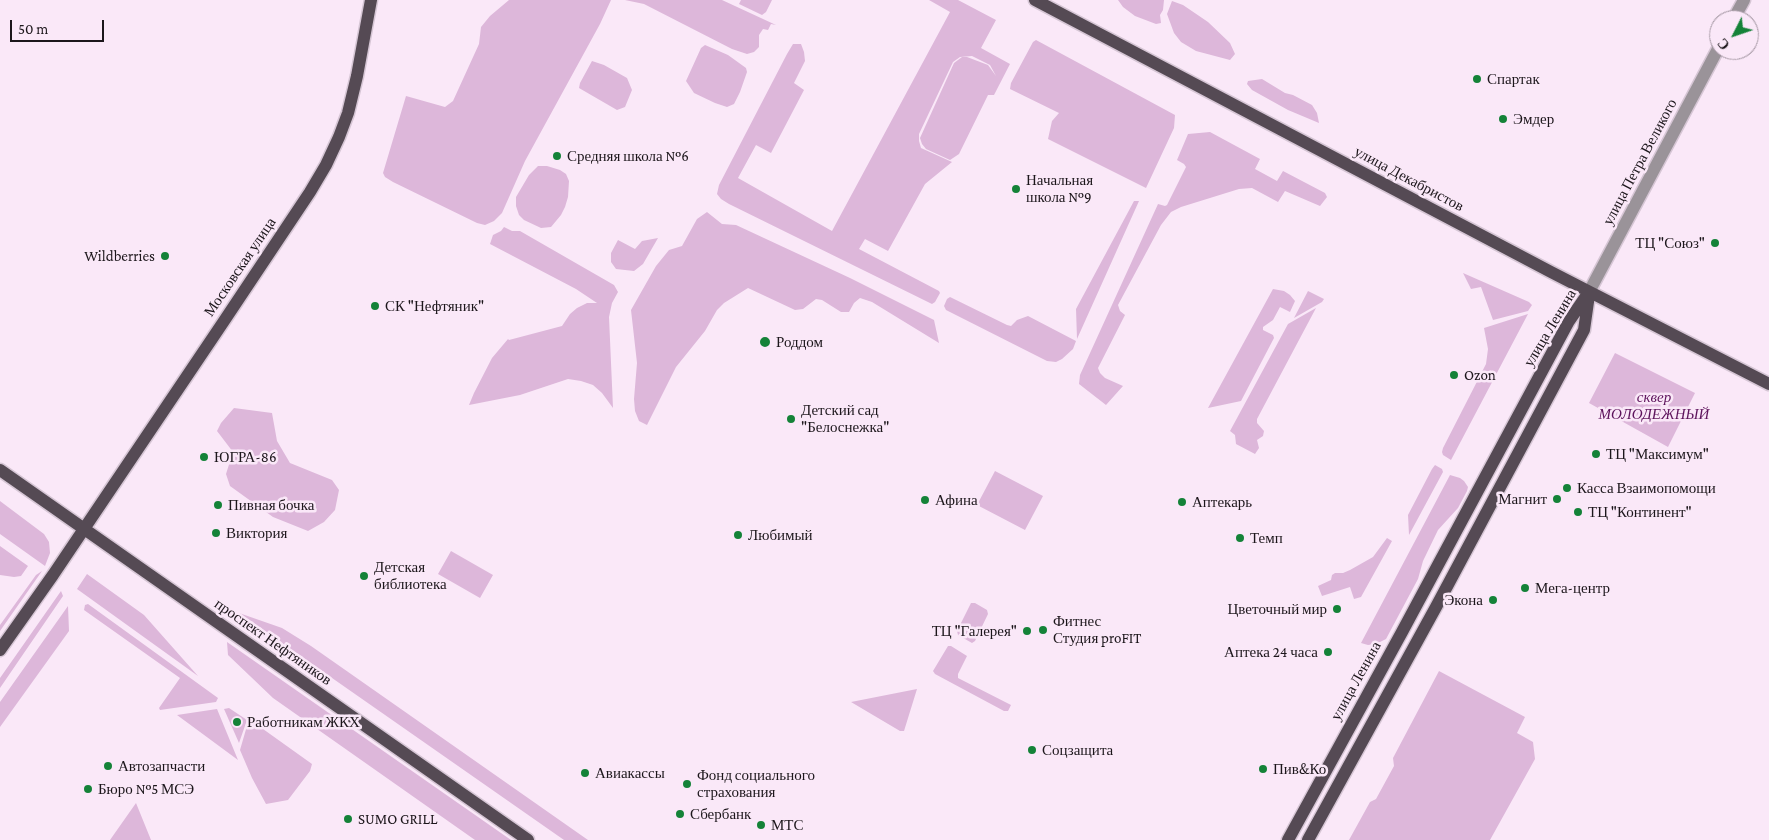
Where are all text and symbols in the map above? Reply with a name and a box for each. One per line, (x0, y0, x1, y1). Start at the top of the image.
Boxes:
scale bar (12, 10, 106, 42)
north arrow (1709, 10, 1759, 60)
text: 50 m (18, 21, 48, 37)
text: С (1714, 35, 1733, 53)
place label: Спартак (1487, 70, 1540, 88)
marker: Спартак (1471, 73, 1483, 85)
street label: улица Петра Великого (1599, 96, 1681, 228)
place label: Эмдер (1513, 110, 1554, 128)
marker: Эмдер (1497, 113, 1509, 125)
street label: улица Декабристов (1351, 143, 1467, 215)
place label: Средняя школа №6 (567, 147, 689, 165)
marker: Средняя школа №6 (551, 150, 563, 162)
place label: Начальная школа №9 (1026, 171, 1093, 206)
marker: Начальная школа №9 (1010, 183, 1022, 195)
street label: Московская улица (200, 214, 280, 320)
place label: ТЦ "Союз" (1635, 234, 1705, 252)
marker: ТЦ "Союз" (1709, 237, 1721, 249)
place label: Wildberries (84, 247, 155, 265)
marker: Wildberries (159, 250, 171, 262)
street label: улица Ленина (1520, 286, 1580, 370)
place label: СК "Нефтяник" (385, 297, 484, 315)
marker: СК "Нефтяник" (369, 300, 381, 312)
place label: Роддом (776, 333, 823, 351)
marker: Роддом (758, 335, 772, 349)
place label: Ozon (1464, 366, 1496, 384)
marker: Ozon (1448, 369, 1460, 381)
park label: сквер МОЛОДЕЖНЫЙ (1599, 388, 1709, 423)
place label: Детский сад "Белоснежка" (801, 401, 889, 436)
marker: Детский сад "Белоснежка" (785, 413, 797, 425)
place label: ТЦ "Максимум" (1606, 445, 1709, 463)
place label: ЮГРА-86 (214, 448, 276, 466)
marker: ТЦ "Максимум" (1590, 448, 1602, 460)
marker: ЮГРА-86 (198, 451, 210, 463)
place label: Касса Взаимопомощи (1577, 479, 1716, 497)
marker: Касса Взаимопомощи (1561, 482, 1573, 494)
place label: Магнит (1498, 490, 1547, 508)
place label: Афина (935, 491, 978, 509)
place label: Аптекарь (1192, 493, 1252, 511)
marker: Магнит (1551, 493, 1563, 505)
marker: Афина (919, 494, 931, 506)
place label: Пивная бочка (228, 496, 314, 514)
marker: Аптекарь (1176, 496, 1188, 508)
marker: Пивная бочка (212, 499, 224, 511)
place label: ТЦ "Континент" (1588, 503, 1692, 521)
marker: ТЦ "Континент" (1572, 506, 1584, 518)
place label: Виктория (226, 524, 287, 542)
place label: Любимый (748, 526, 813, 544)
marker: Виктория (210, 527, 222, 539)
marker: Любимый (732, 529, 744, 541)
place label: Темп (1250, 529, 1283, 547)
marker: Темп (1234, 532, 1246, 544)
place label: Детская библиотека (374, 558, 447, 593)
marker: Детская библиотека (358, 570, 370, 582)
place label: Мега-центр (1535, 579, 1610, 597)
marker: Мега-центр (1519, 582, 1531, 594)
place label: Экона (1444, 591, 1483, 609)
marker: Экона (1487, 594, 1499, 606)
street label: проспект Нефтяников (211, 595, 335, 689)
place label: Цветочный мир (1228, 600, 1327, 618)
marker: Цветочный мир (1331, 603, 1343, 615)
place label: Фитнес Студия proFIT (1053, 612, 1142, 647)
place label: ТЦ "Галерея" (932, 622, 1017, 640)
marker: Фитнес Студия proFIT (1037, 624, 1049, 636)
marker: ТЦ "Галерея" (1021, 625, 1033, 637)
street label: улица Ленина (1327, 638, 1385, 724)
place label: Аптека 24 часа (1224, 643, 1318, 661)
marker: Аптека 24 часа (1322, 646, 1334, 658)
place label: Работникам ЖКХ (247, 713, 360, 731)
marker: Работникам ЖКХ (231, 716, 243, 728)
place label: Соцзащита (1042, 741, 1113, 759)
marker: Соцзащита (1026, 744, 1038, 756)
place label: Автозапчасти (118, 757, 205, 775)
marker: Автозапчасти (102, 760, 114, 772)
place label: Пив&Ко (1273, 760, 1326, 778)
marker: Пив&Ко (1257, 763, 1269, 775)
place label: Авиакассы (595, 764, 665, 782)
place label: Фонд социального страхования (697, 766, 815, 801)
marker: Авиакассы (579, 767, 591, 779)
marker: Фонд социального страхования (681, 778, 693, 790)
place label: Бюро №5 МСЭ (98, 780, 194, 798)
marker: Бюро №5 МСЭ (82, 783, 94, 795)
place label: Сбербанк (690, 805, 751, 823)
marker: Сбербанк (674, 808, 686, 820)
place label: SUMO GRILL (358, 810, 437, 828)
marker: SUMO GRILL (342, 813, 354, 825)
place label: МТС (771, 816, 804, 834)
marker: МТС (755, 819, 767, 831)

